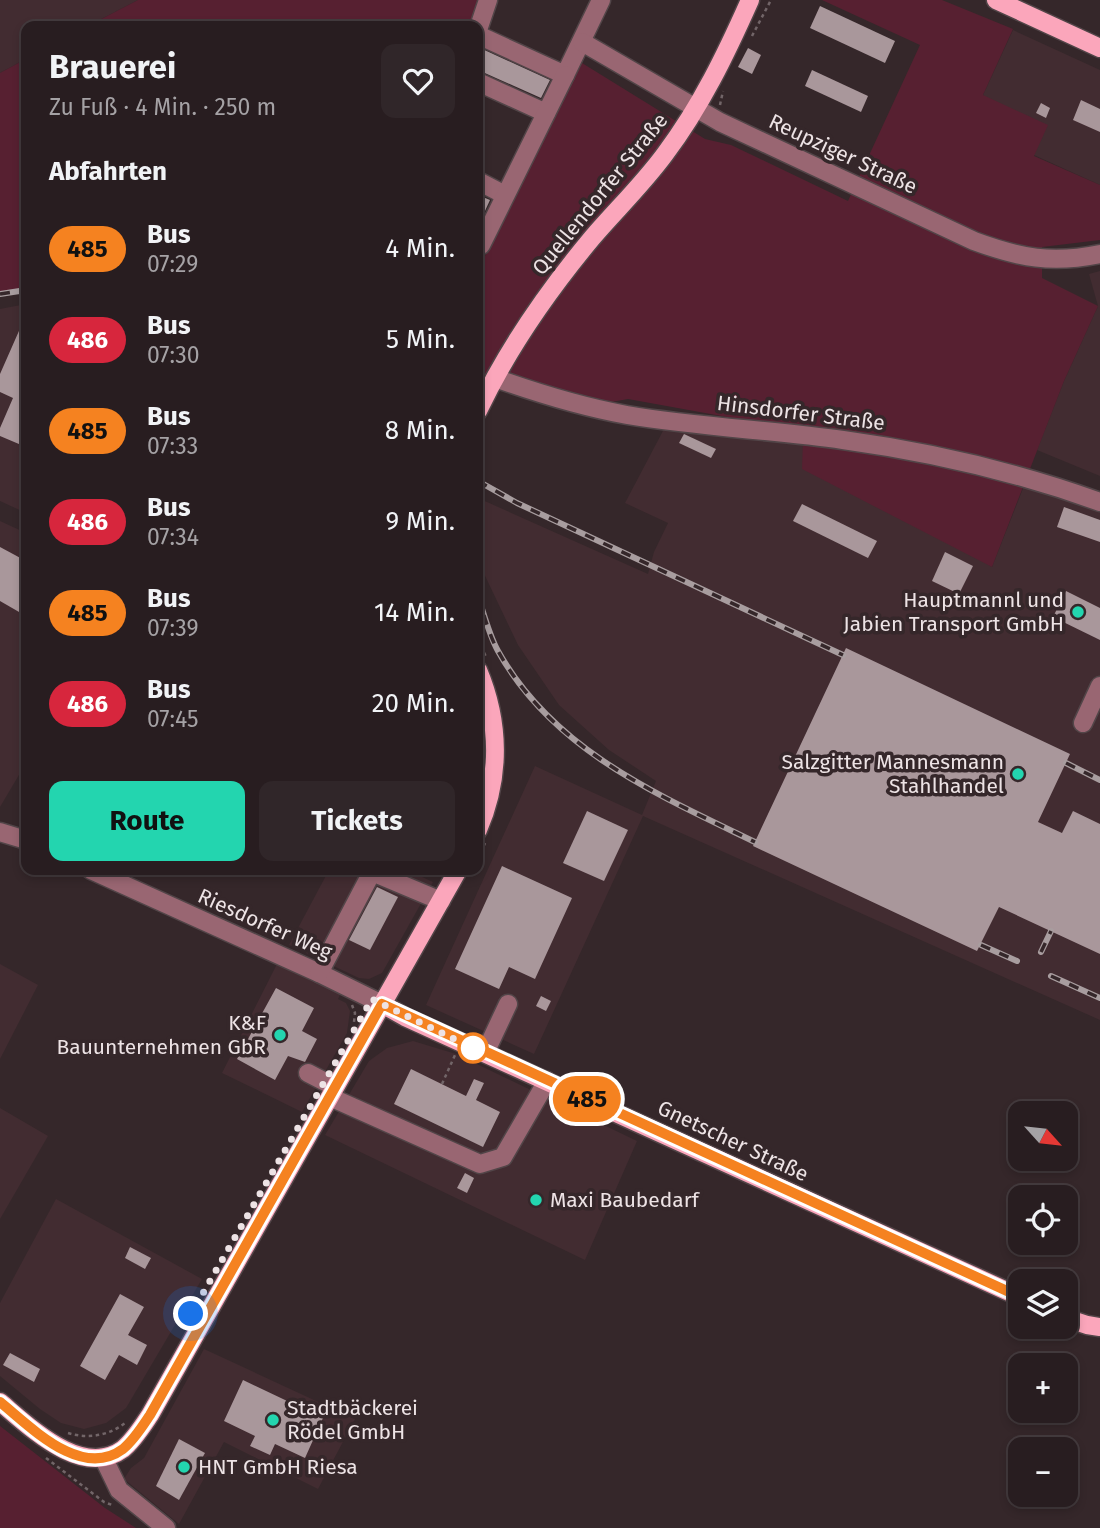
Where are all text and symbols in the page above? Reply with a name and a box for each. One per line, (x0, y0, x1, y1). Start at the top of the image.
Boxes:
button: heart (381, 44, 455, 118)
text: Brauerei (49, 47, 176, 87)
text: Zu Fuß · 4 Min. · 250 m (49, 93, 276, 121)
street label: Quellendorfer Straße (527, 108, 673, 280)
street label: Reupziger Straße (765, 108, 921, 200)
text: Abfahrten (49, 156, 167, 187)
text: Bus (147, 219, 190, 250)
text: 4 Min. (385, 233, 455, 264)
text: 485 (67, 235, 108, 263)
text: 07:29 (147, 250, 198, 278)
text: Bus (147, 310, 190, 341)
text: 5 Min. (386, 324, 455, 355)
text: 486 (67, 326, 108, 354)
text: 07:30 (147, 341, 200, 369)
street label: Hinsdorfer Straße (716, 390, 886, 436)
text: Bus (147, 401, 190, 432)
text: 8 Min. (385, 415, 455, 446)
text: 485 (67, 417, 108, 445)
text: 07:33 (147, 432, 198, 460)
text: Bus (147, 492, 190, 523)
text: 9 Min. (385, 506, 455, 537)
text: 486 (67, 508, 108, 536)
text: 07:34 (147, 523, 199, 551)
text: Bus (147, 583, 190, 614)
place label: Hauptmannl und Jabien Transport GmbH (843, 587, 1064, 637)
text: 14 Min. (374, 597, 455, 628)
text: 485 (67, 599, 108, 627)
marker: Hauptmannl und Jabien Transport GmbH (1070, 604, 1086, 620)
text: 07:39 (147, 614, 199, 642)
text: Bus (147, 674, 190, 705)
text: 20 Min. (372, 688, 455, 719)
text: 486 (67, 690, 108, 718)
text: 07:45 (147, 705, 199, 733)
place label: Salzgitter Mannesmann Stahlhandel (782, 749, 1004, 799)
marker: Salzgitter Mannesmann Stahlhandel (1010, 766, 1026, 782)
button: Route (49, 781, 245, 861)
button: Tickets (259, 781, 455, 861)
street label: Riesdorfer Weg (194, 883, 336, 965)
place label: K&F Bauunternehmen GbR (56, 1010, 266, 1060)
marker: K&F Bauunternehmen GbR (272, 1027, 288, 1043)
unlabelled marker (458, 1033, 488, 1063)
line badge: 485 (547, 1076, 627, 1122)
text: 485 (567, 1085, 607, 1113)
street label: Gnetscher Straße (653, 1095, 813, 1187)
north arrow (1008, 1101, 1078, 1171)
map controls (1008, 1101, 1078, 1507)
button: locate (1008, 1185, 1078, 1255)
place label: Maxi Baubedarf (550, 1187, 701, 1213)
marker: Maxi Baubedarf (528, 1192, 544, 1208)
button: layers (1008, 1269, 1078, 1339)
your location (173, 1296, 208, 1331)
button: + (1008, 1353, 1078, 1423)
place label: Stadtbäckerei Rödel GmbH (287, 1395, 418, 1445)
marker: Stadtbäckerei Rödel GmbH (265, 1412, 281, 1428)
button: − (1008, 1437, 1078, 1507)
place label: HNT GmbH Riesa (198, 1454, 358, 1480)
marker: HNT GmbH Riesa (176, 1459, 192, 1475)

